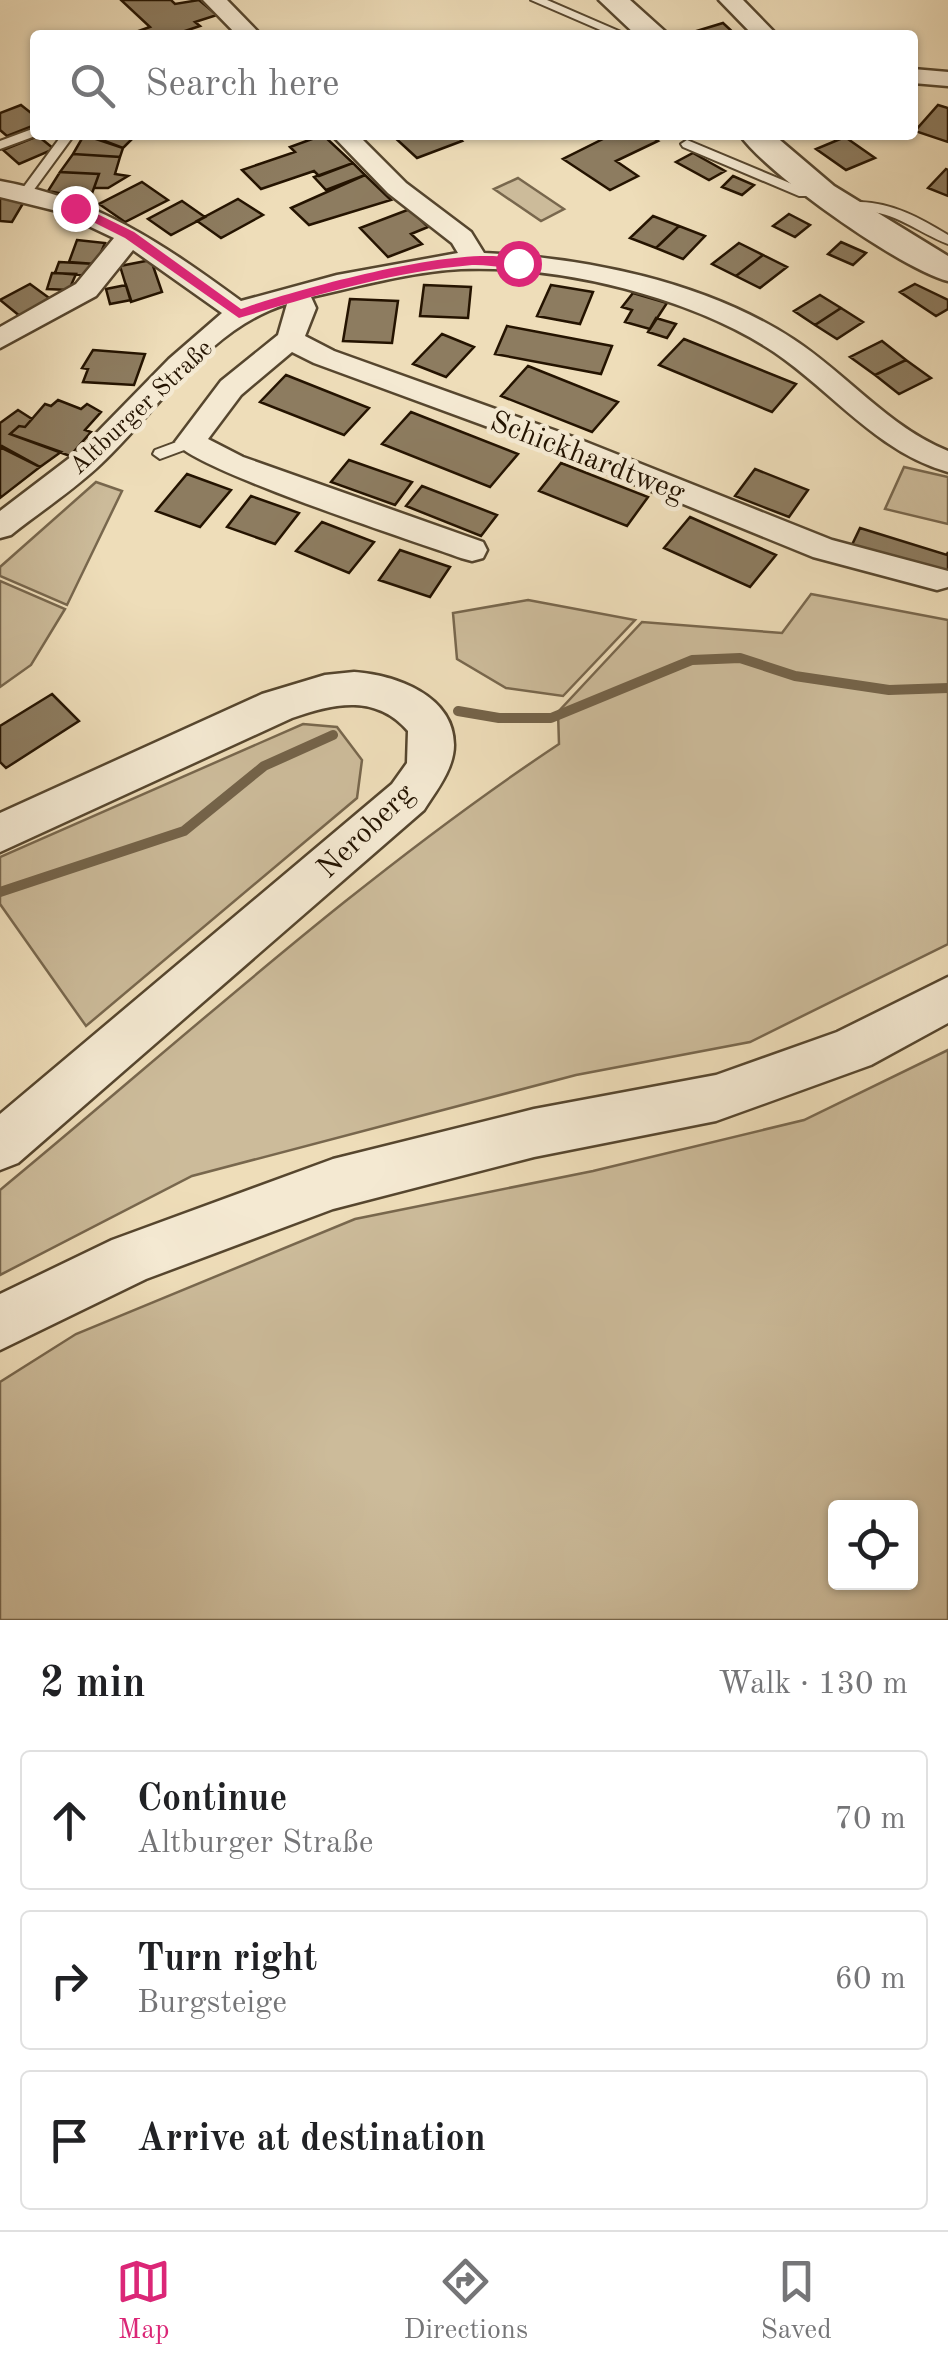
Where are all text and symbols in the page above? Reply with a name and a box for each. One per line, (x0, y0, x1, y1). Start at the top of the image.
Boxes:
search box (30, 30, 918, 140)
icon: search (65, 58, 120, 113)
text: Search here (145, 66, 340, 104)
route end (53, 186, 99, 232)
route start (496, 241, 542, 287)
street label: Altburger Straße (66, 336, 218, 480)
street label: Schickhardtweg (486, 407, 689, 509)
street label: Neroberg (312, 778, 421, 885)
map controls (828, 1500, 918, 1590)
button: locate (828, 1500, 918, 1590)
text: 2 min (40, 1664, 146, 1706)
text: Walk · 130 m (718, 1669, 908, 1701)
text: Continue (137, 1781, 287, 1819)
icon: ahead (42, 1793, 97, 1848)
text: 70 m (835, 1804, 906, 1836)
text: Altburger Straße (137, 1828, 373, 1860)
text: Turn right (137, 1941, 317, 1979)
icon: right (42, 1953, 97, 2008)
text: 60 m (835, 1964, 906, 1996)
text: Burgsteige (137, 1988, 287, 2020)
icon: arrive (42, 2113, 97, 2168)
text: Arrive at destination (137, 2121, 486, 2159)
tab: Map (116, 2254, 171, 2349)
tab: Directions (404, 2254, 528, 2349)
tab: Saved (760, 2254, 832, 2349)

